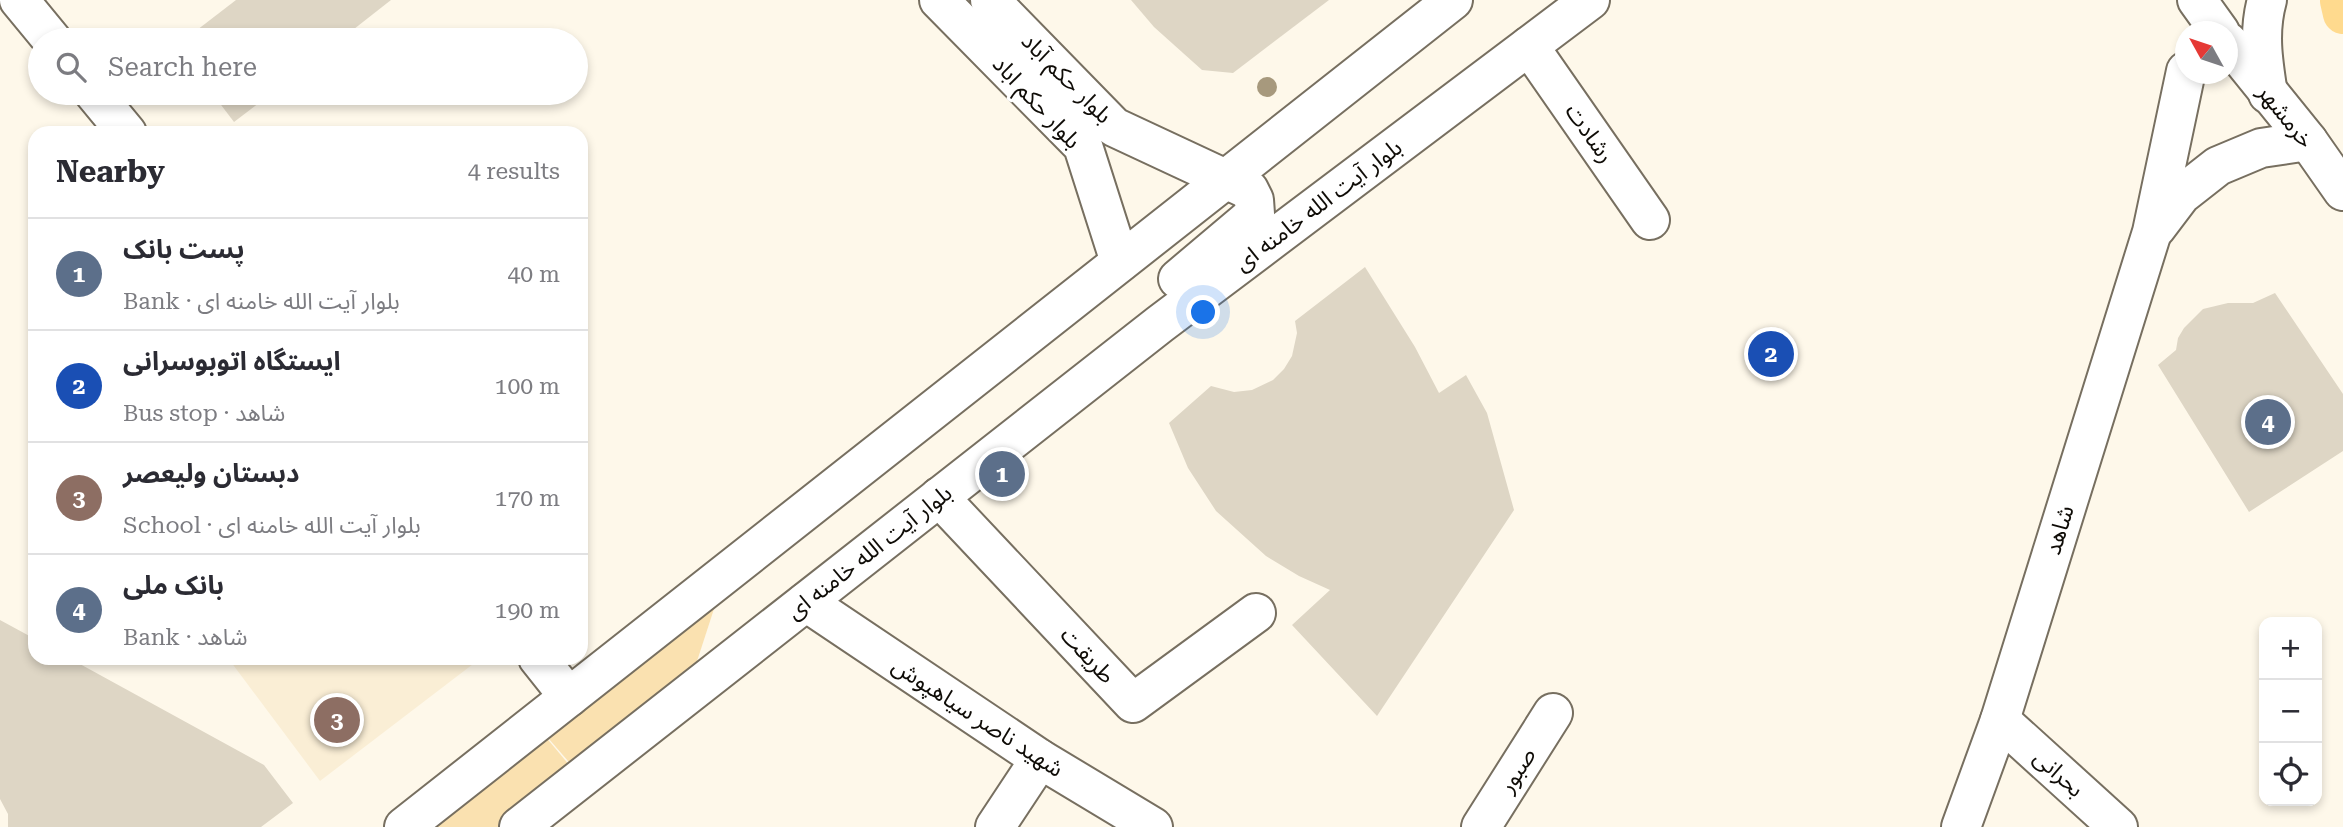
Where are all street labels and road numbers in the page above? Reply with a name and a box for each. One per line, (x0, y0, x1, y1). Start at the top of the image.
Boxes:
street label: بلوار حکم آباد (1014, 27, 1118, 131)
street label: بلوار حکم اباد (985, 50, 1086, 156)
street label: خرمشهر (2251, 78, 2319, 154)
street label: رشادت (1560, 98, 1620, 168)
street label: بلوار آیت الله خامنه ای (1229, 134, 1407, 277)
street label: بلوار آیت الله خامنه ای (781, 479, 957, 625)
street label: شاهد (2039, 502, 2080, 558)
street label: طریقت (1055, 621, 1120, 689)
street label: شهید ناصر سیاهپوش (886, 652, 1068, 784)
street label: صبور (1493, 743, 1542, 799)
street label: بحرانی (2028, 744, 2089, 803)

